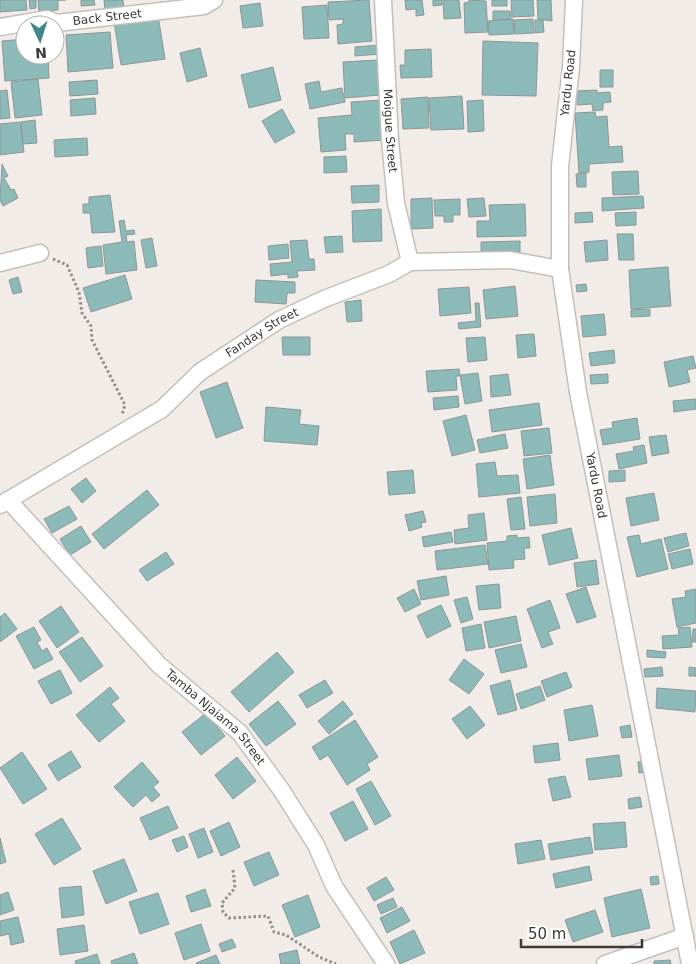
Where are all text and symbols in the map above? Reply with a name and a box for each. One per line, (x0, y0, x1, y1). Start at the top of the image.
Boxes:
street label: Back Street (72, 6, 143, 28)
north arrow (15, 15, 65, 65)
text: N (35, 45, 47, 61)
street label: Yardu Road (557, 49, 578, 118)
street label: Moigue Street (380, 89, 400, 174)
street label: Fanday Street (223, 305, 301, 360)
street label: Yardu Road (583, 450, 610, 519)
street label: Tamba Njaiama Street (162, 666, 268, 768)
scale bar (521, 916, 642, 948)
text: 50 m (528, 925, 566, 943)

